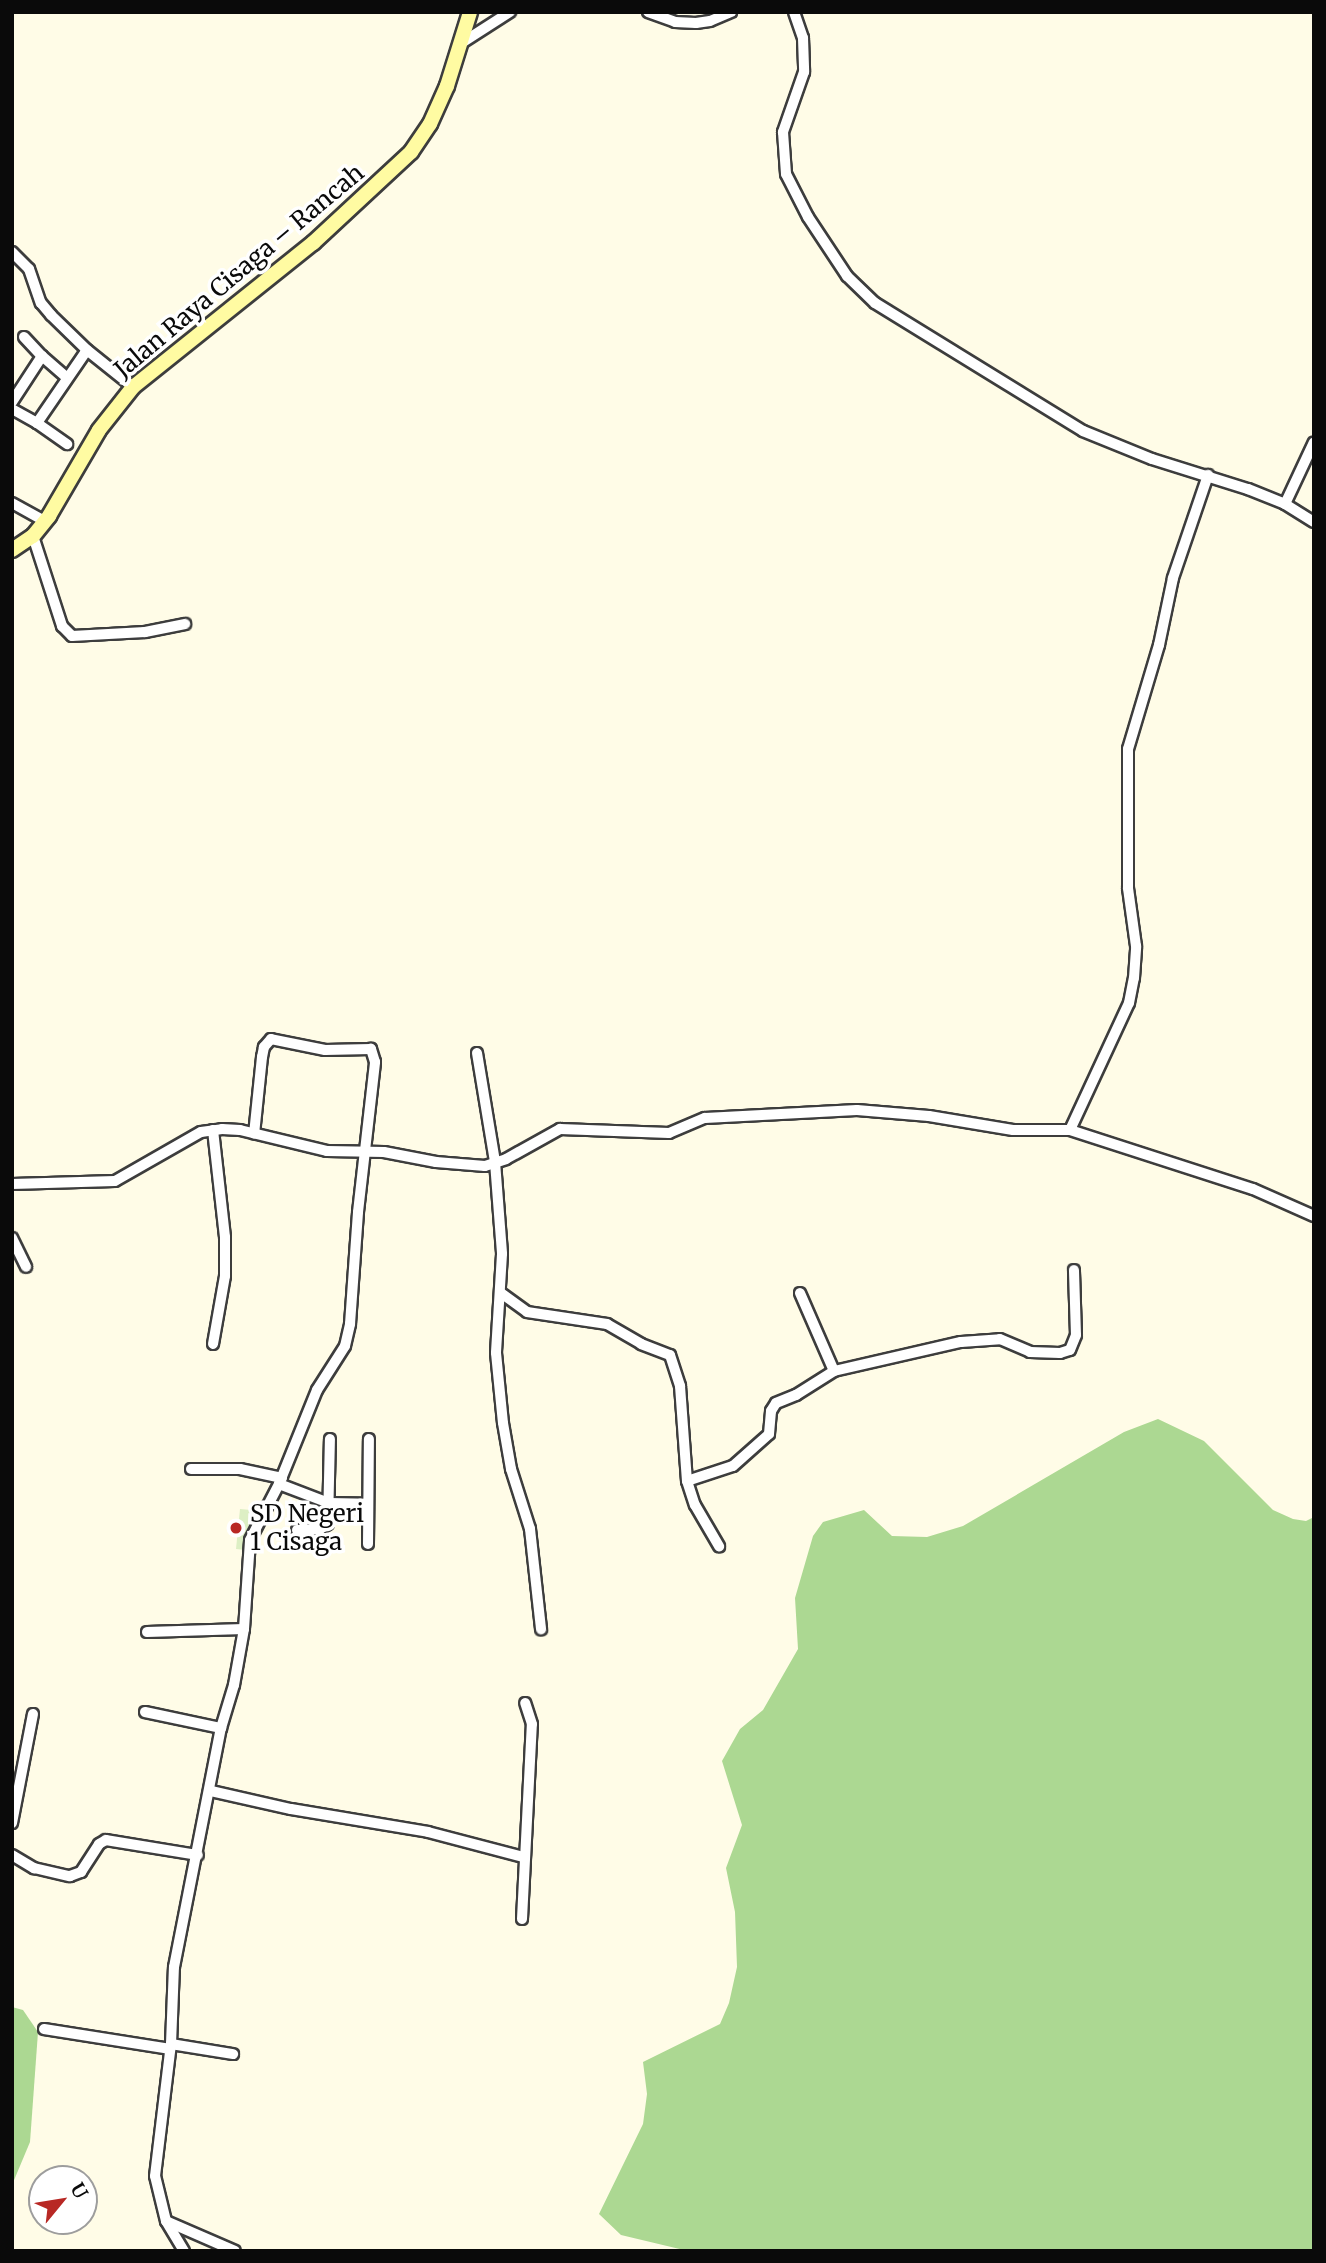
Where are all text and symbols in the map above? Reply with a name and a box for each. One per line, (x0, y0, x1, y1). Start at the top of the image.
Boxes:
street label: Jalan Raya Cisaga – Rancah (108, 158, 370, 384)
place label: SD Negeri 1 Cisaga (250, 1500, 364, 1556)
marker: SD Negeri 1 Cisaga (228, 1520, 244, 1536)
north arrow (28, 2165, 98, 2235)
text: U (66, 2178, 93, 2203)

